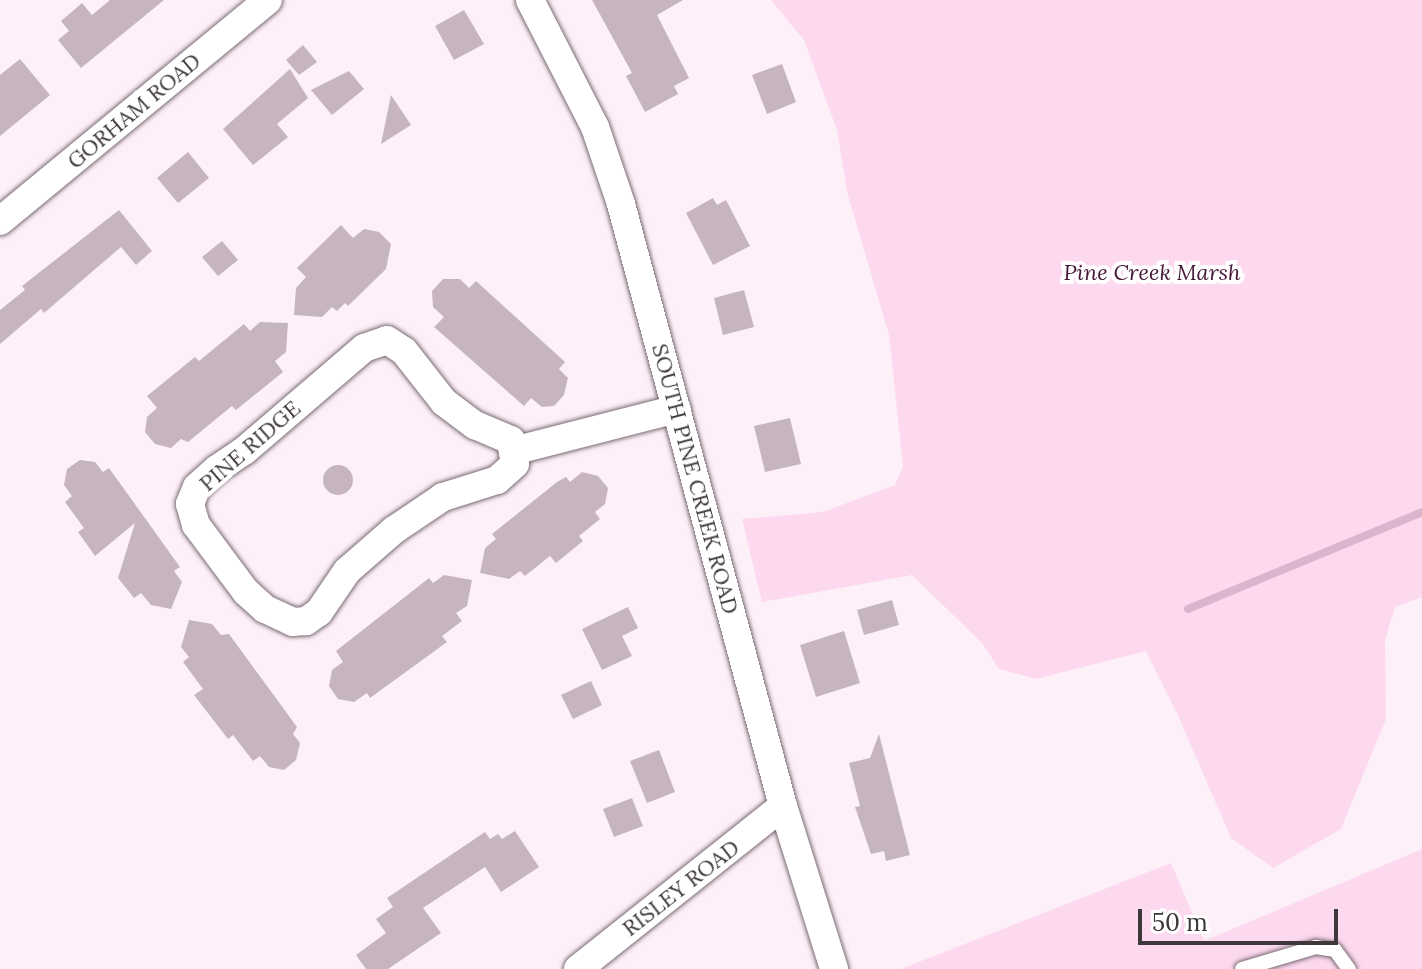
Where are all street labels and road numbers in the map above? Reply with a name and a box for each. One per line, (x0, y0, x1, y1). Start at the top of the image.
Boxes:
street label: GORHAM ROAD (62, 48, 206, 174)
street label: SOUTH PINE CREEK ROAD (646, 341, 744, 617)
street label: PINE RIDGE (194, 395, 306, 497)
street label: RISLEY ROAD (617, 834, 745, 942)

